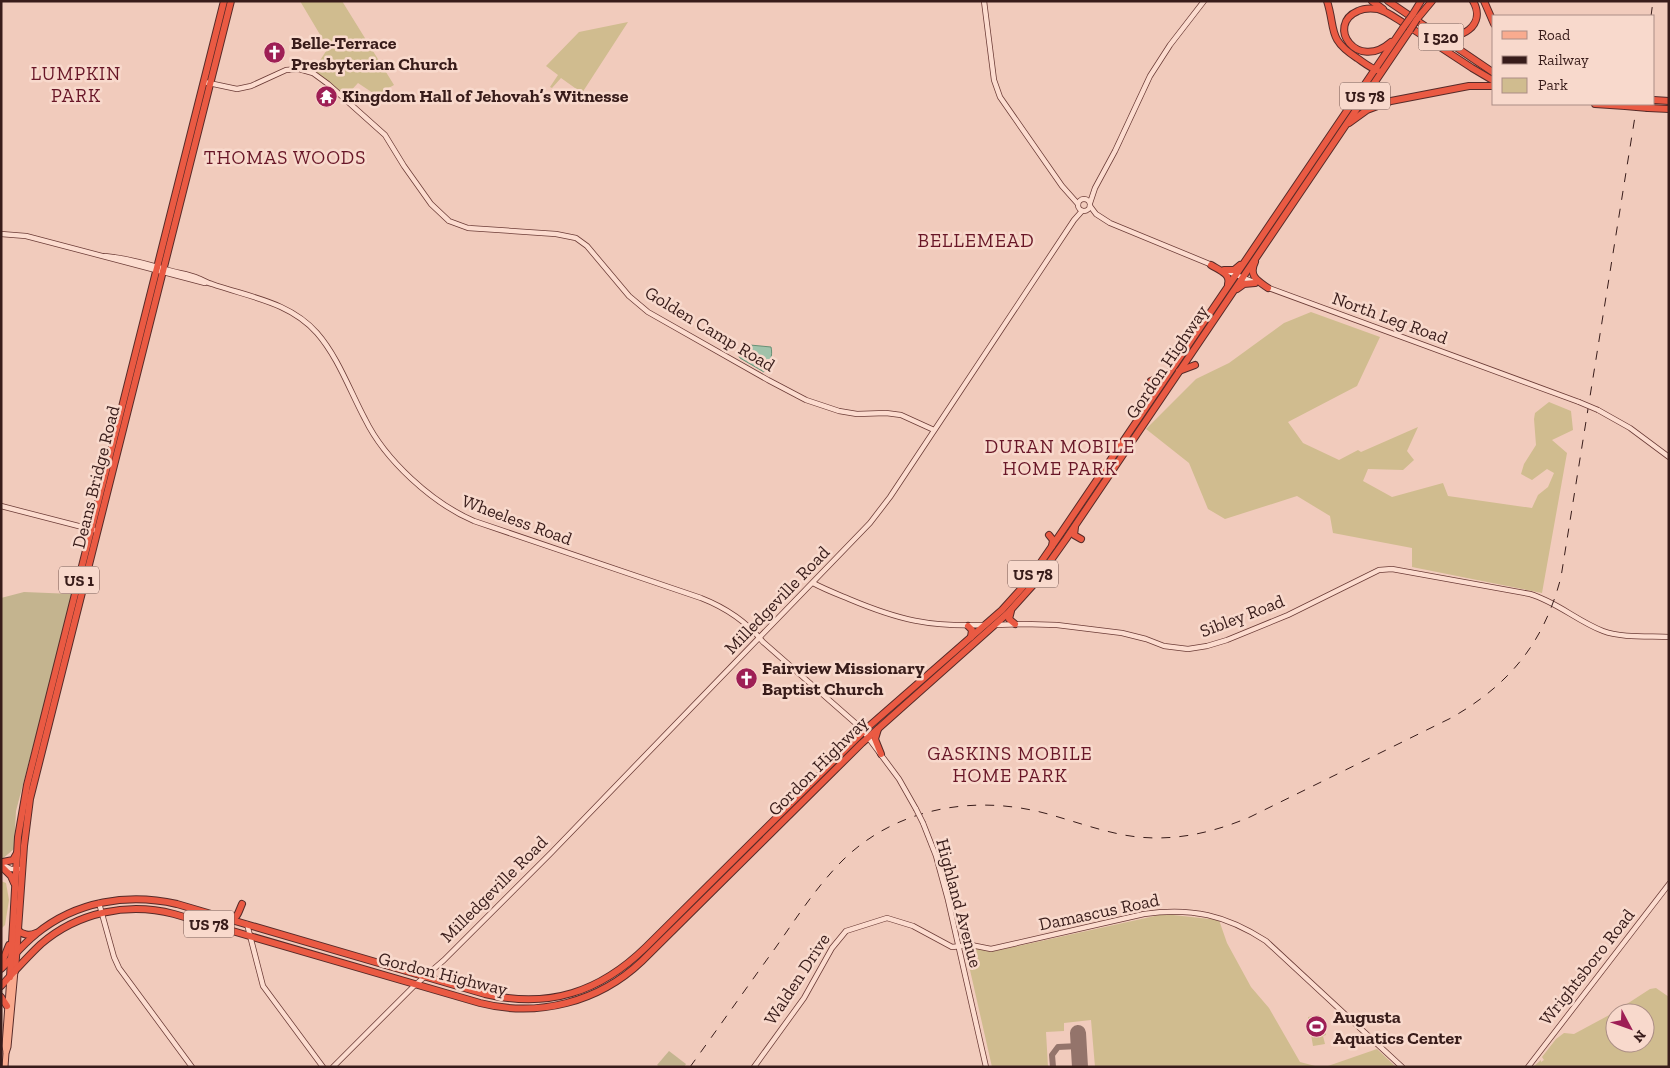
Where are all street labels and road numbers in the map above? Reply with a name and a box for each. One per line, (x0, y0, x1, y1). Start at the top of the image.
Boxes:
road number: I 520 (1418, 24, 1464, 51)
road number: US 78 (1340, 82, 1390, 110)
street label: Golden Camp Road (641, 282, 779, 377)
street label: North Leg Road (1329, 287, 1451, 349)
street label: Gordon Highway (1121, 300, 1214, 423)
street label: Deans Bridge Road (68, 403, 124, 551)
street label: Wheeless Road (459, 490, 575, 550)
street label: Milledgeville Road (720, 541, 834, 659)
road number: US 78 (1008, 560, 1058, 588)
road number: US 1 (59, 566, 99, 594)
street label: Sibley Road (1197, 590, 1287, 642)
street label: Gordon Highway (763, 711, 873, 821)
street label: Milledgeville Road (436, 831, 552, 947)
street label: Highland Avenue (931, 836, 987, 970)
street label: Damascus Road (1037, 888, 1161, 935)
street label: Wrightsboro Road (1535, 904, 1639, 1030)
road number: US 78 (184, 911, 234, 938)
street label: Walden Drive (759, 929, 835, 1029)
street label: Gordon Highway (376, 947, 511, 1001)

